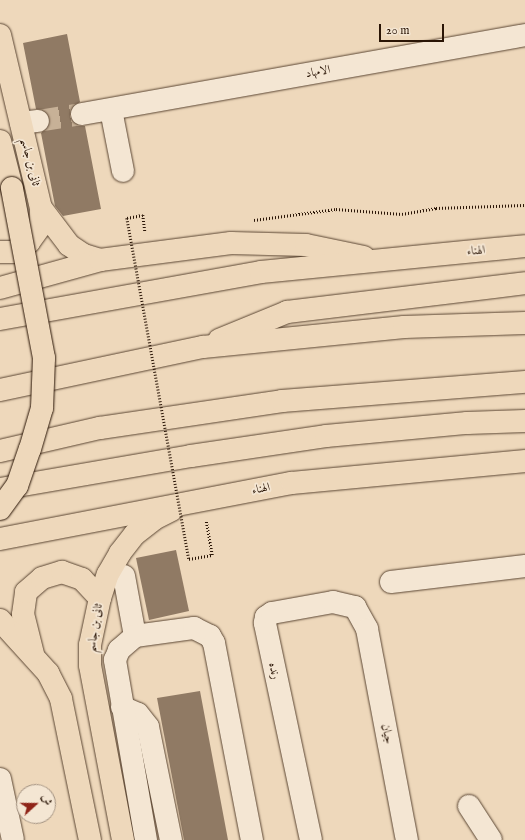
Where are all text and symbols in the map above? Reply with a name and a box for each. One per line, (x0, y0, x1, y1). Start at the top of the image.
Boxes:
scale bar (381, 16, 446, 42)
text: 20 m (386, 23, 409, 38)
street label: الامهاد (305, 63, 331, 81)
street label: ثانى بن جاسم (17, 137, 43, 187)
street label: الهناء (466, 243, 486, 259)
street label: الهناء (251, 480, 271, 498)
street label: ثانى بن جاسم (84, 603, 106, 653)
street label: رنده (265, 661, 283, 681)
street label: جيان (378, 723, 396, 745)
north arrow (16, 784, 56, 824)
text: ش (38, 792, 55, 808)

